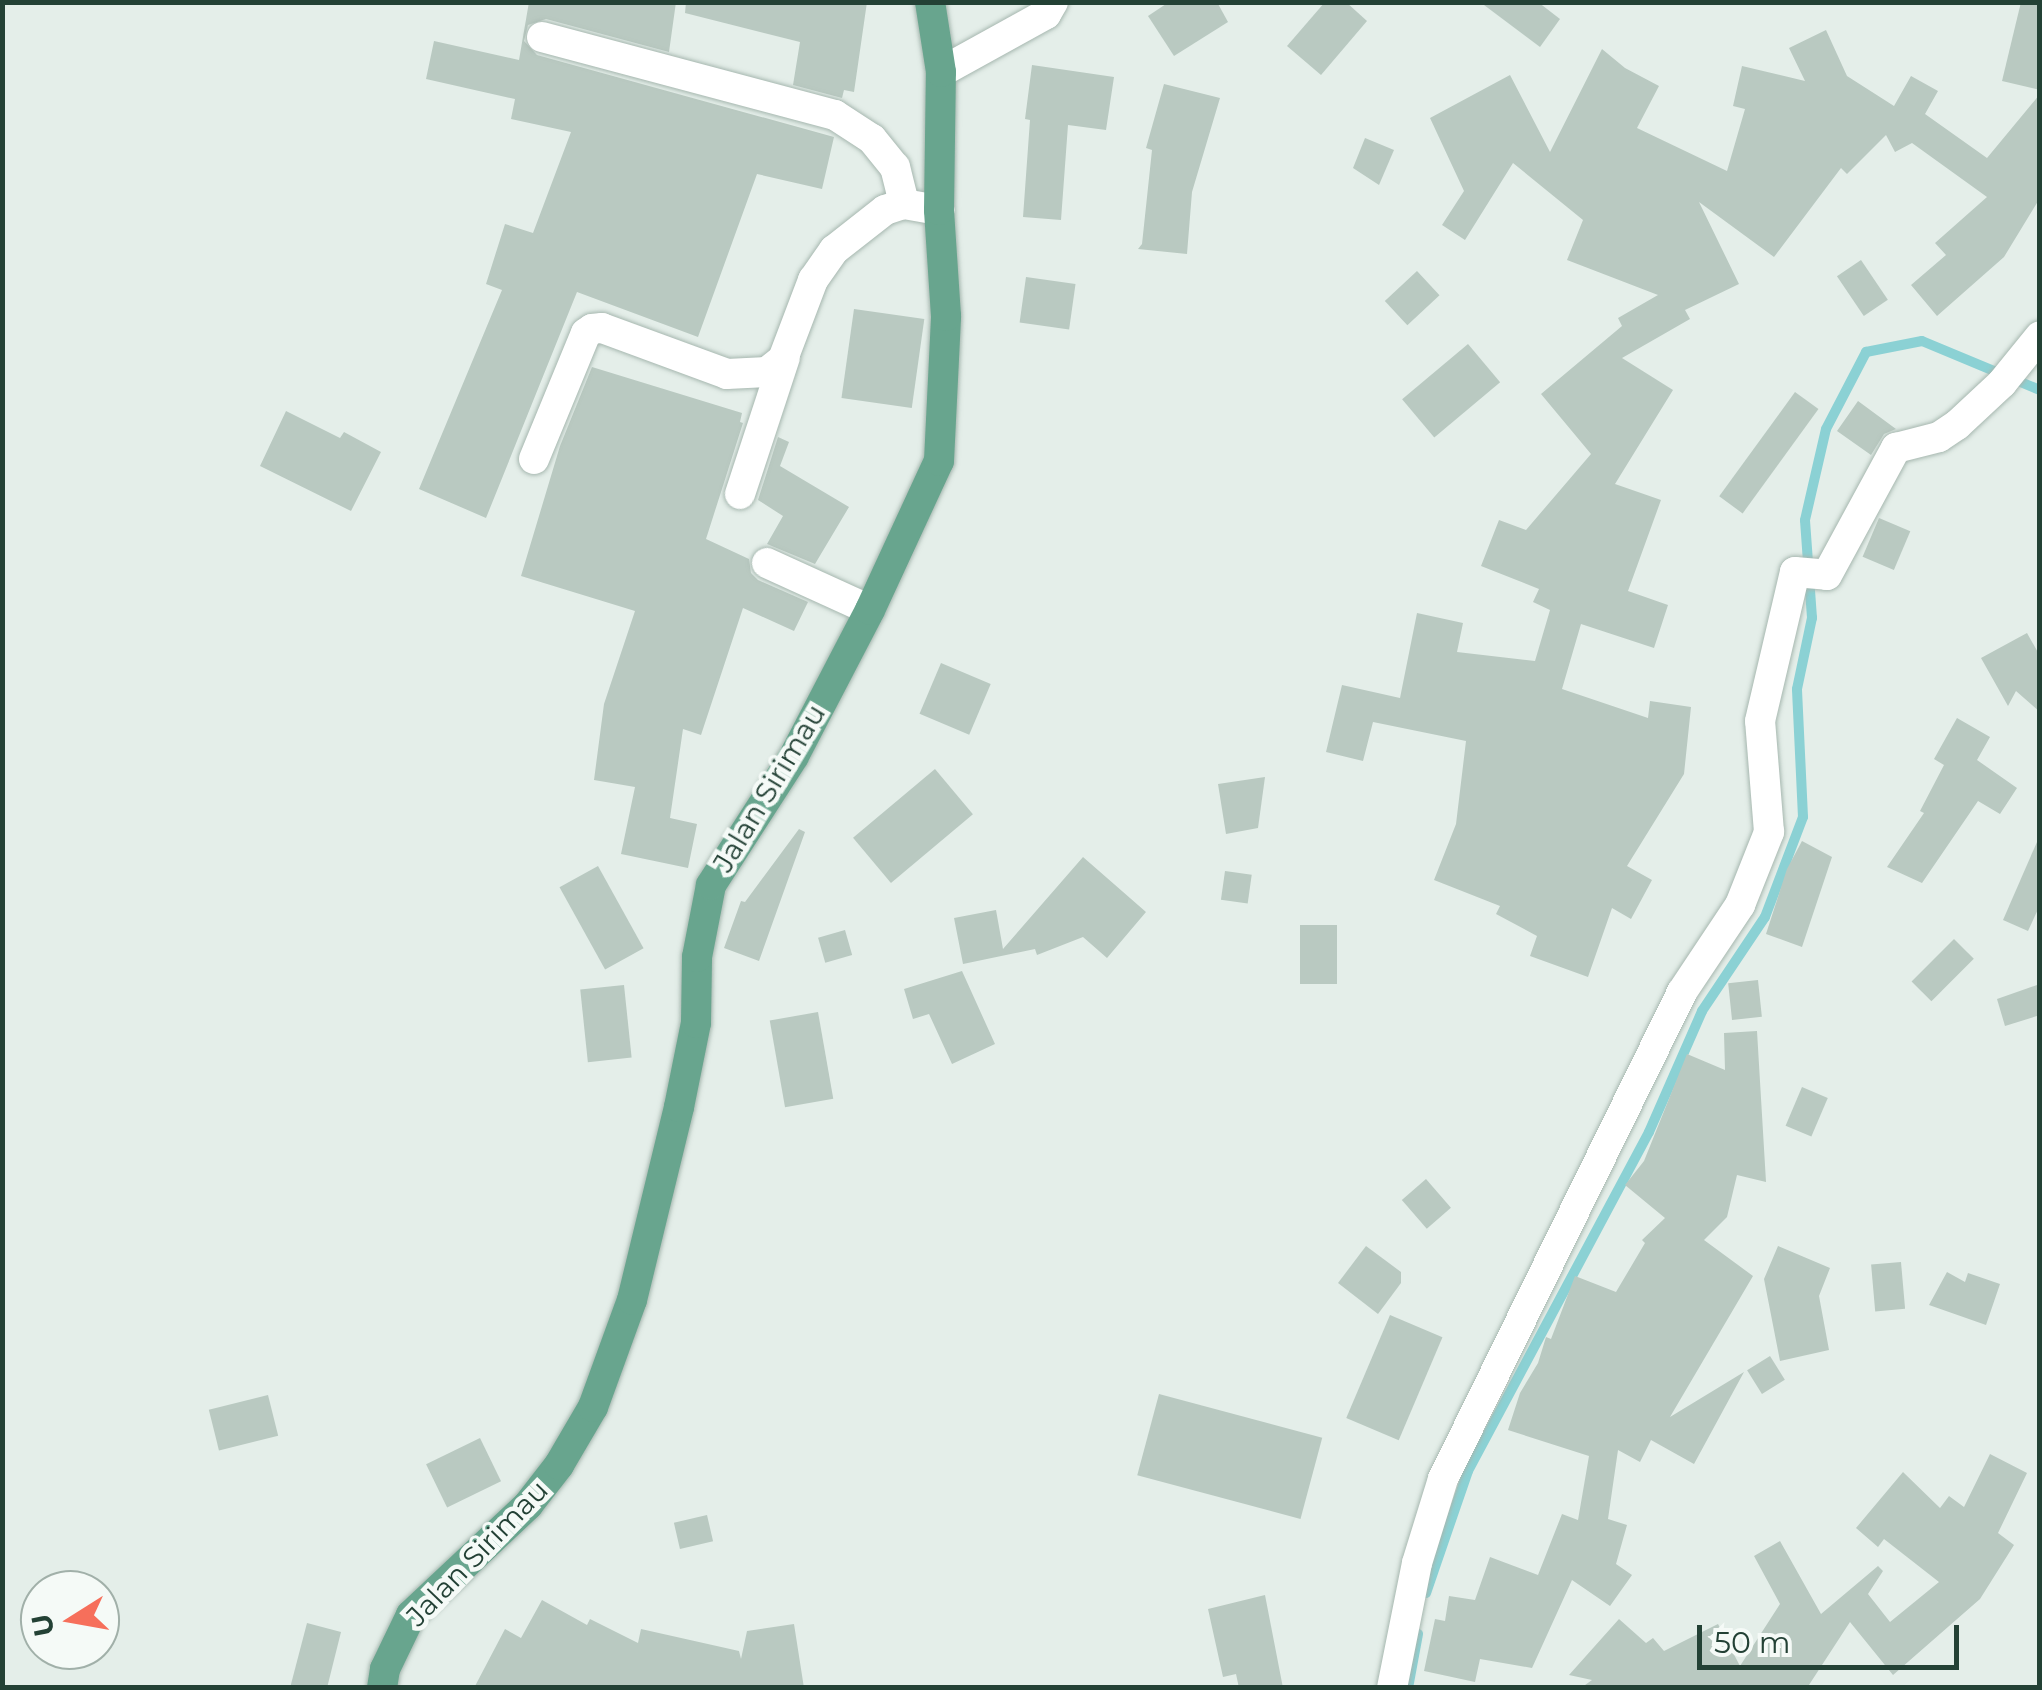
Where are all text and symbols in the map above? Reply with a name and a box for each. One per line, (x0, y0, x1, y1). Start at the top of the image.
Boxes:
street label: Jalan Sirimau (706, 698, 832, 878)
street label: Jalan Sirimau (399, 1473, 555, 1633)
north arrow (20, 1570, 120, 1670)
scale bar (1702, 1605, 1964, 1667)
text: U (24, 1611, 61, 1639)
text: 50 m (1714, 1624, 1791, 1661)

